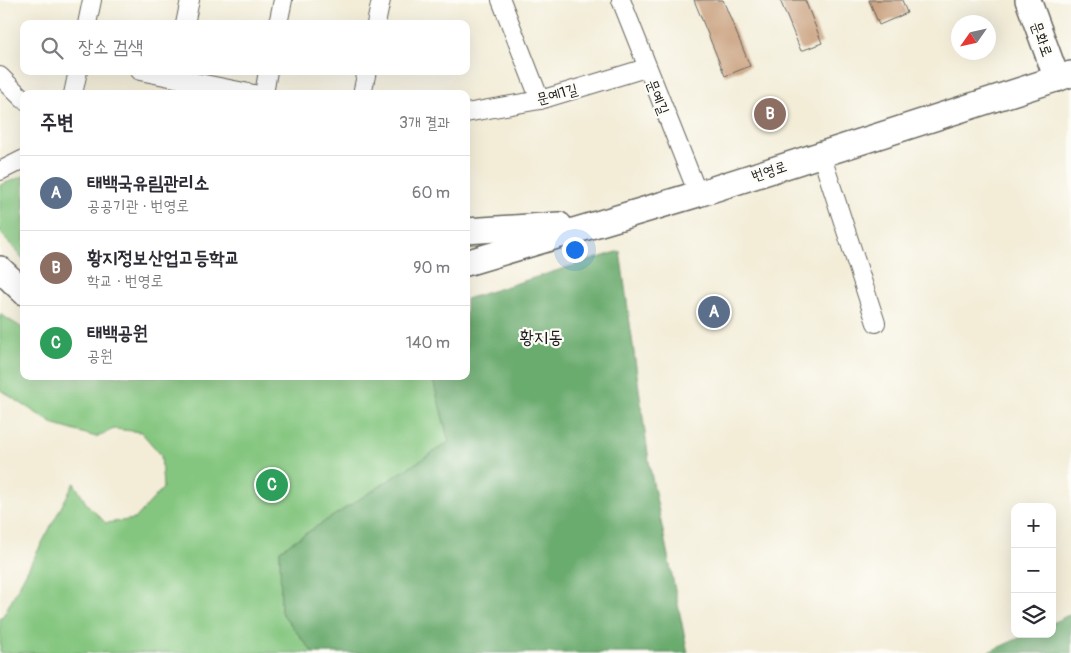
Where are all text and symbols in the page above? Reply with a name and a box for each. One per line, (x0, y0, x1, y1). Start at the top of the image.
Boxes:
north arrow (951, 15, 996, 60)
street label: 문화로 (1026, 19, 1057, 59)
search box (20, 20, 470, 75)
icon: search (38, 34, 66, 62)
text: 장소 검색 (78, 35, 143, 59)
street label: 문예길 (642, 77, 673, 118)
street label: 문예1길 (534, 80, 580, 109)
pin: B (754, 95, 786, 133)
text: 주변 (40, 109, 74, 136)
text: 3개 결과 (399, 113, 450, 133)
street label: 번영로 (749, 157, 789, 186)
text: 태백국유림관리소 (87, 171, 209, 195)
text: A (51, 183, 61, 203)
text: 60 m (412, 183, 450, 203)
text: 공공기관 · 번영로 (87, 196, 189, 216)
your location (562, 237, 588, 263)
text: 황지정보산업고등학교 (87, 246, 240, 270)
text: B (51, 258, 61, 278)
text: 90 m (413, 258, 450, 278)
text: 학교 · 번영로 (87, 271, 164, 291)
pin: A (698, 293, 730, 331)
text: 태백공원 (87, 321, 148, 345)
district label: 황지동 (519, 326, 563, 349)
text: C (51, 333, 61, 353)
text: 140 m (406, 333, 450, 353)
text: 공원 (87, 346, 113, 366)
pin: C (256, 466, 288, 504)
map controls (1011, 503, 1056, 638)
button: + (1011, 503, 1056, 548)
button: − (1011, 548, 1056, 593)
button: layers (1011, 593, 1056, 638)

